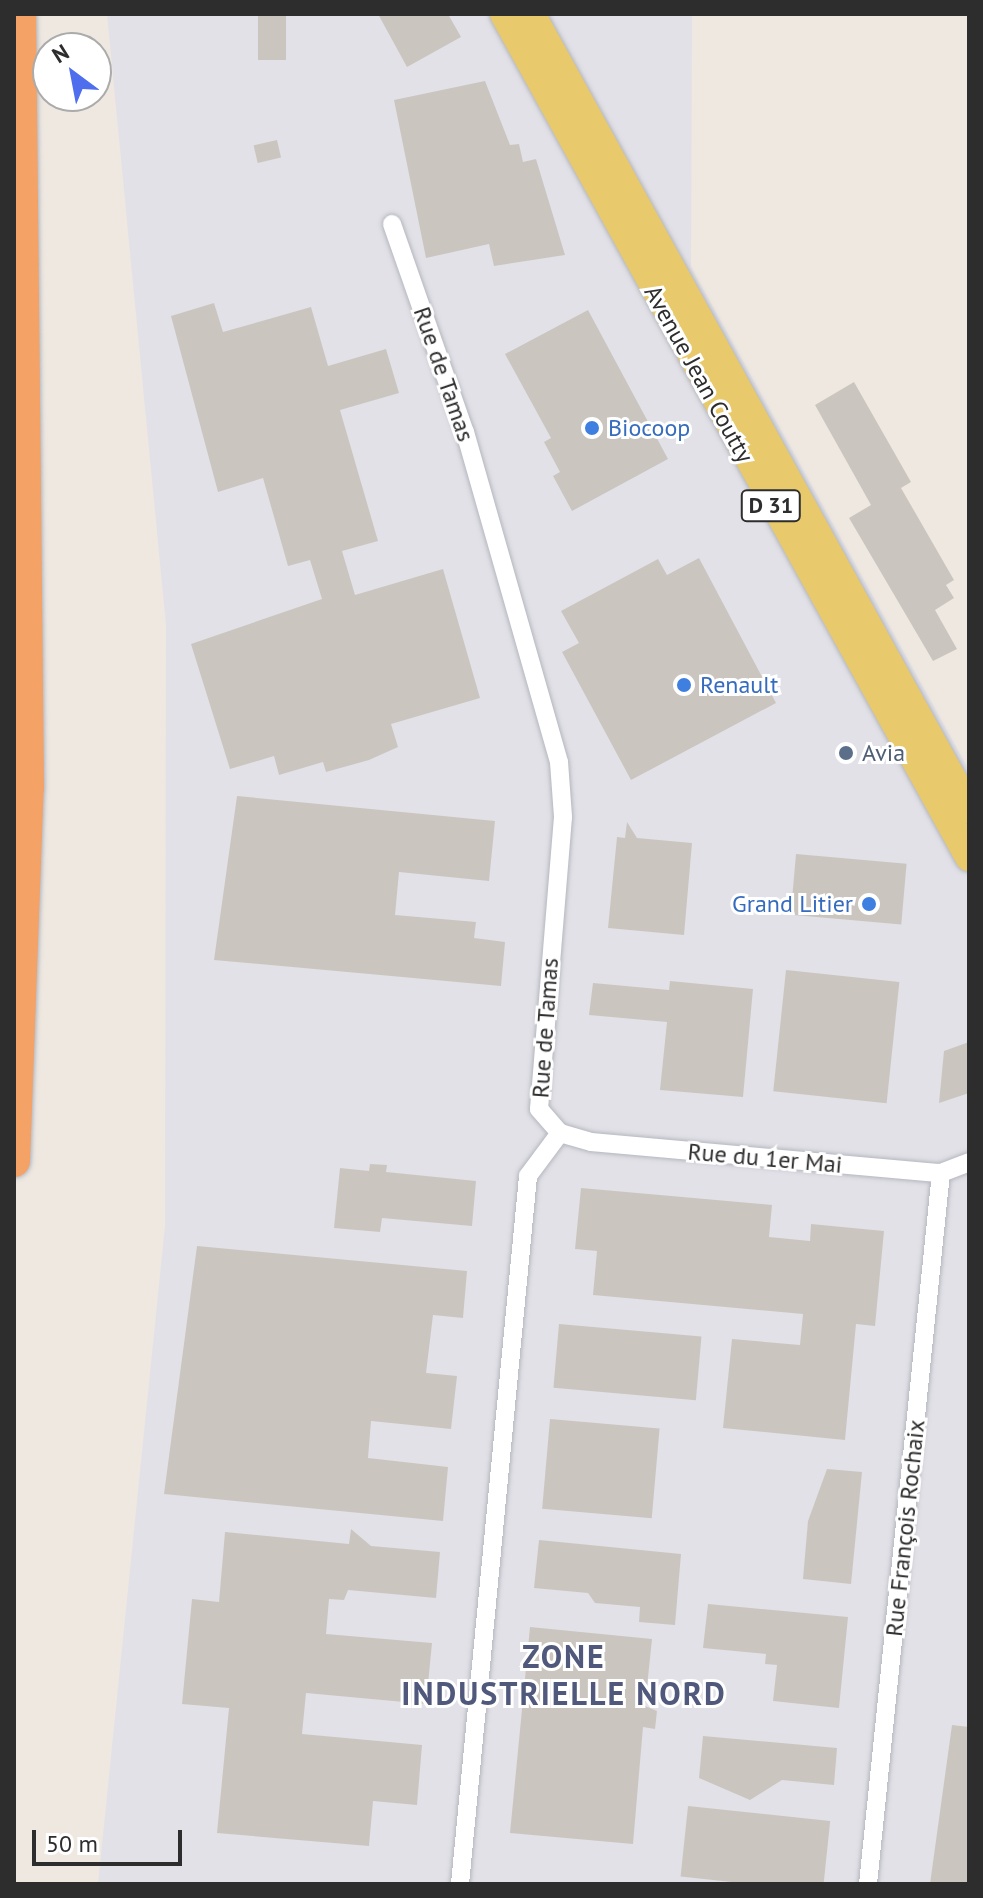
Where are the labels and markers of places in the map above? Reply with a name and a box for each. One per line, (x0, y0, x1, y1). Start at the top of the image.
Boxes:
place label: Biocoop (608, 414, 690, 442)
marker: Biocoop (583, 419, 601, 437)
place label: Renault (700, 671, 778, 699)
marker: Renault (675, 676, 693, 694)
place label: Avia (862, 739, 905, 767)
marker: Avia (837, 744, 855, 762)
place label: Grand Litier (732, 890, 853, 918)
marker: Grand Litier (860, 895, 878, 913)

